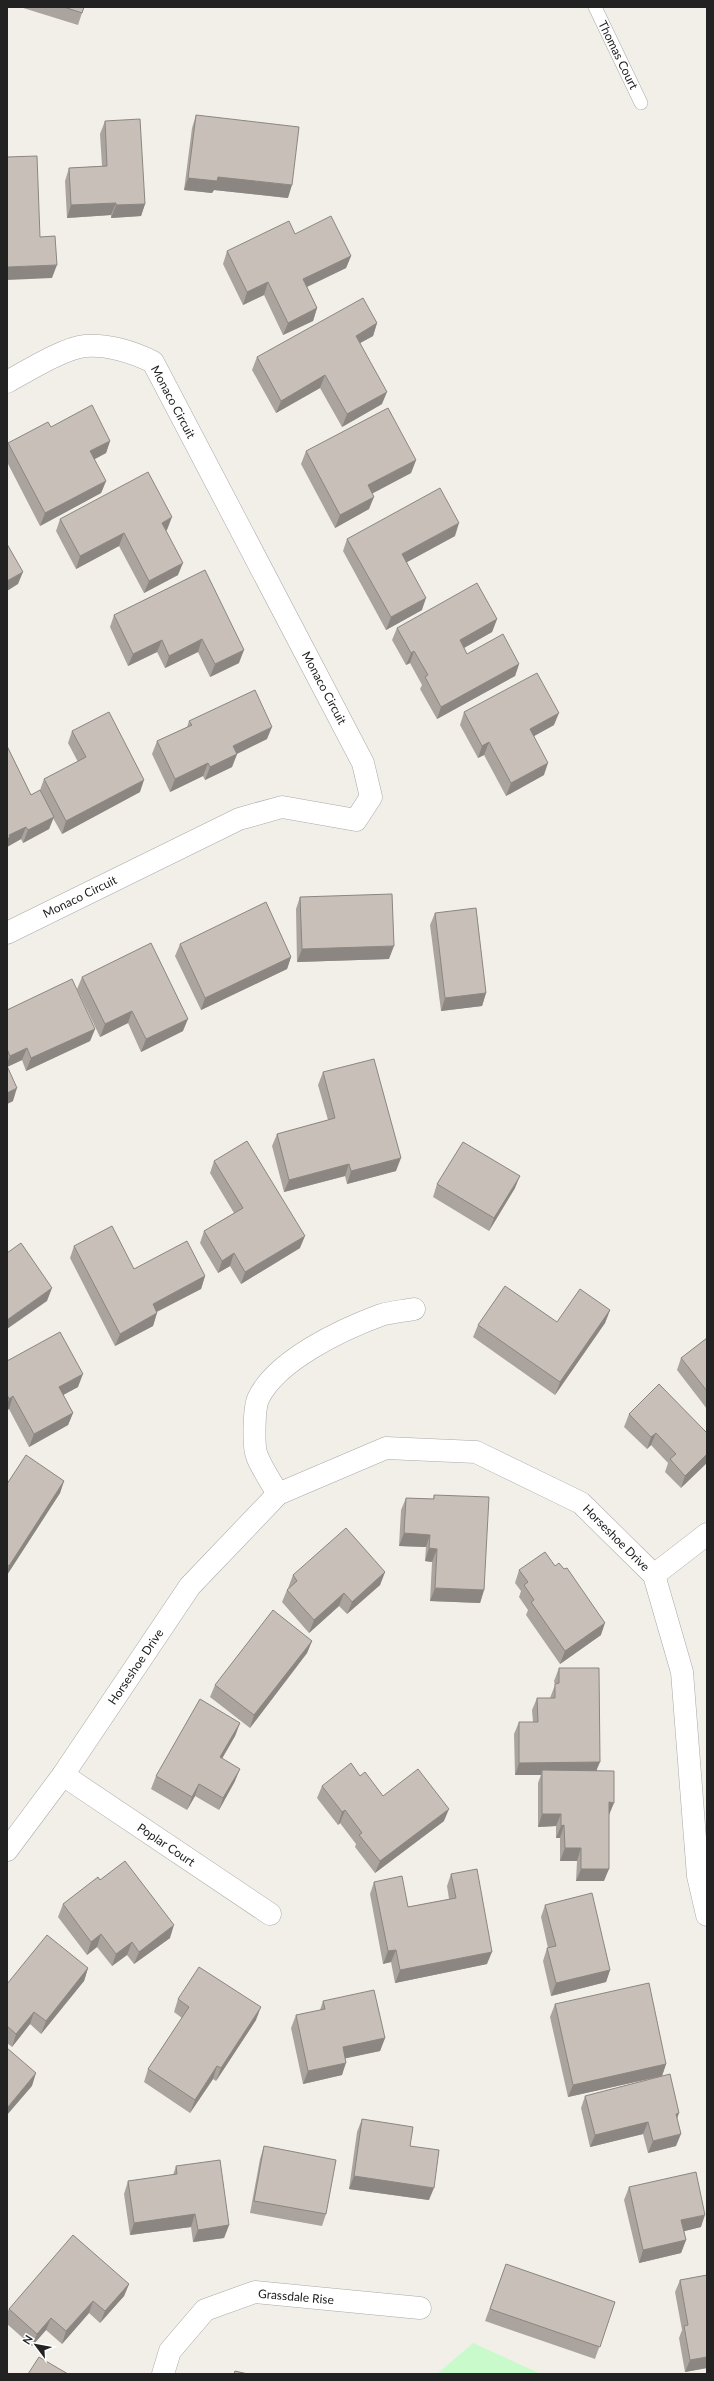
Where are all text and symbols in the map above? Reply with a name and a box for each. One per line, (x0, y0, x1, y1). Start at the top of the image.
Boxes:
street label: Thomas Court (595, 18, 642, 92)
street label: Monaco Circuit (148, 363, 199, 441)
street label: Monaco Circuit (299, 649, 350, 727)
street label: Monaco Circuit (40, 872, 120, 921)
street label: Horseshoe Drive (580, 1501, 653, 1574)
street label: Horseshoe Drive (105, 1626, 167, 1708)
street label: Poplar Court (135, 1820, 199, 1870)
street label: Grassdale Rise (257, 2286, 335, 2307)
north arrow (16, 2325, 56, 2365)
text: N (19, 2332, 35, 2346)

